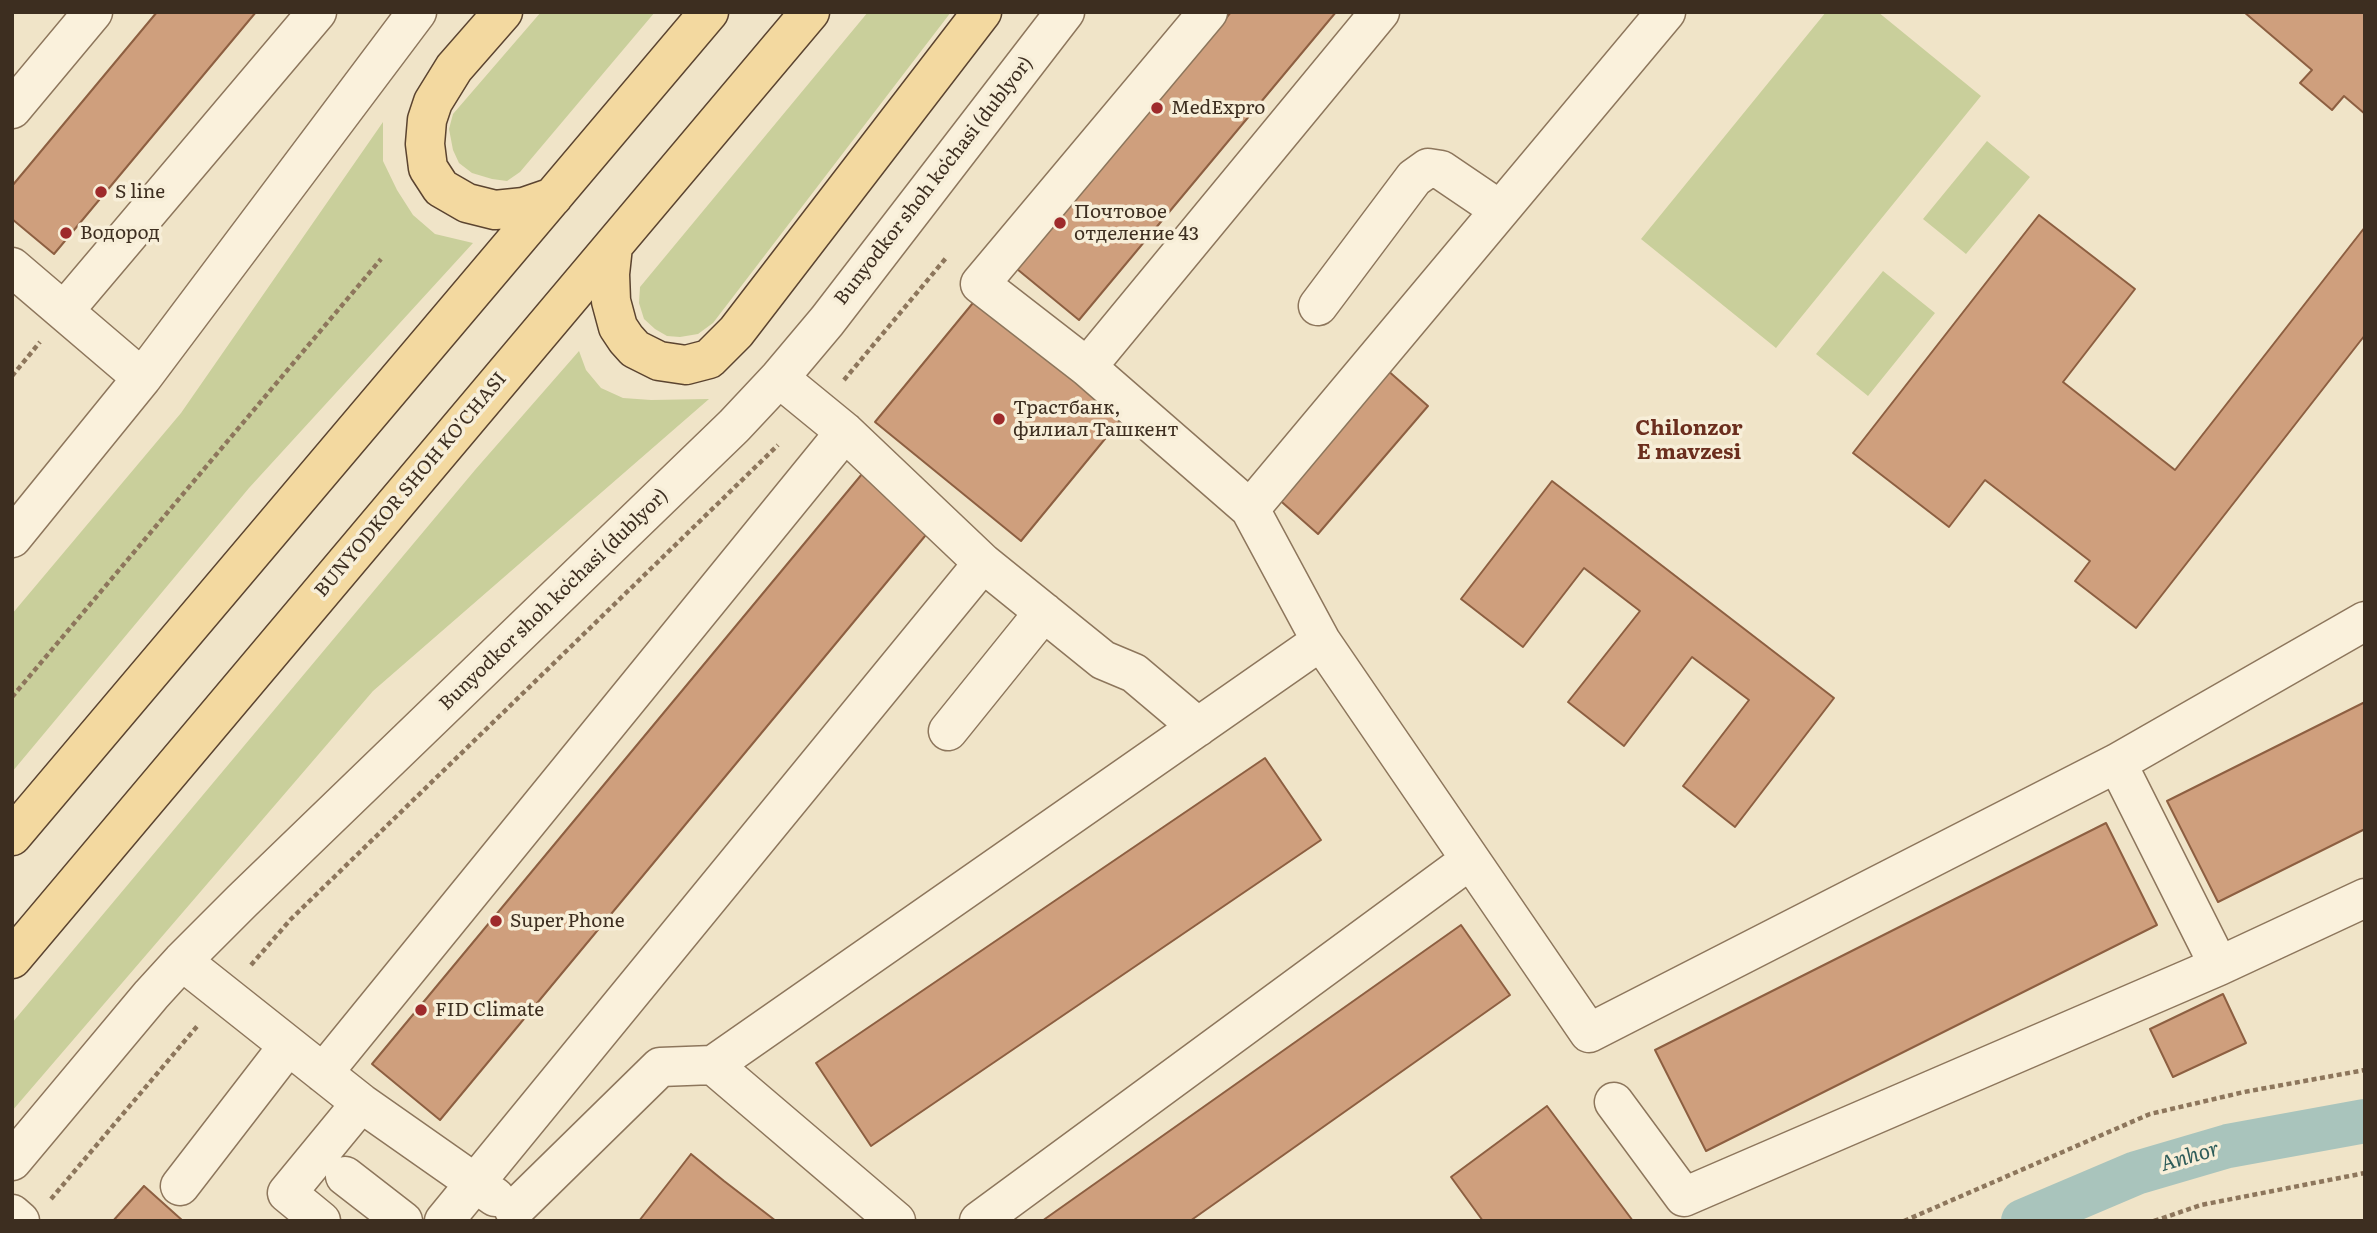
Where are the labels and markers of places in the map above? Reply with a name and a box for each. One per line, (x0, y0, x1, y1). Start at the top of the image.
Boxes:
place label: MedExpro (1171, 97, 1266, 119)
marker: MedExpro (1149, 100, 1165, 116)
place label: S line (115, 181, 165, 203)
marker: S line (93, 184, 109, 200)
place label: Почтовое отделение 43 (1074, 201, 1199, 245)
marker: Почтовое отделение 43 (1052, 215, 1068, 231)
place label: Водород (80, 222, 160, 244)
marker: Водород (58, 225, 74, 241)
place label: Трастбанк, филиал Ташкент (1013, 397, 1178, 441)
marker: Трастбанк, филиал Ташкент (991, 411, 1007, 427)
place label: Super Phone (510, 910, 625, 932)
marker: Super Phone (488, 913, 504, 929)
place label: FID Climate (435, 999, 544, 1021)
marker: FID Climate (413, 1002, 429, 1018)

